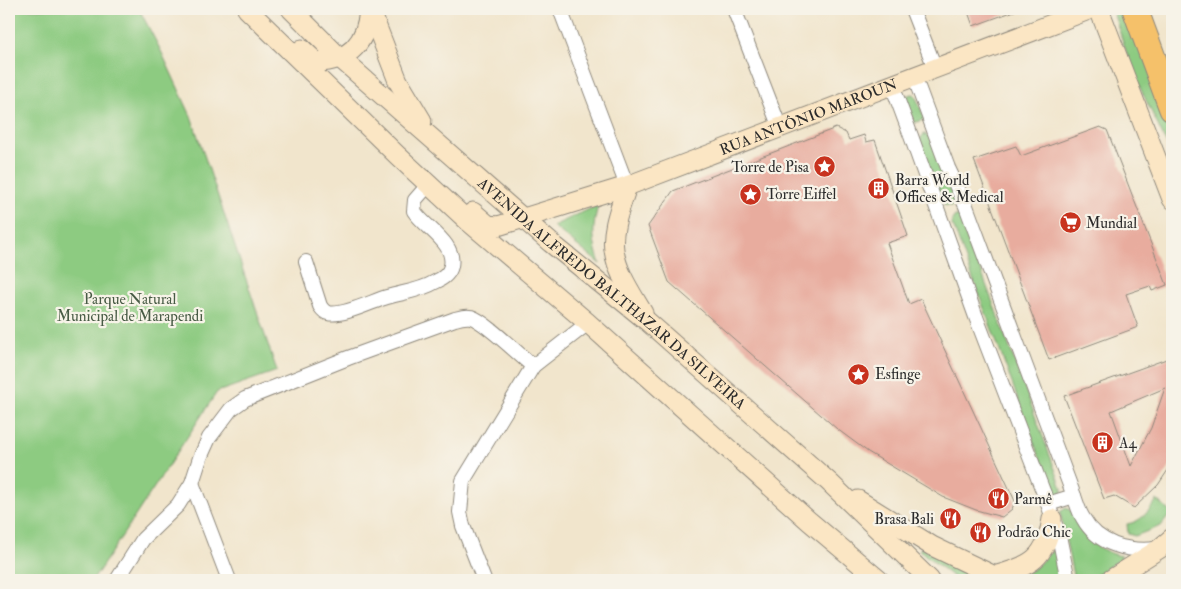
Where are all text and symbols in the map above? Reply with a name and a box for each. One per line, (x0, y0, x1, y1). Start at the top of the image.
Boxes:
street label: RUA ANTÔNIO MAROUN (717, 75, 901, 160)
place icon: Torre de Pisa (813, 155, 837, 179)
place label: Torre de Pisa (731, 158, 810, 177)
place label: Barra World Offices & Medical (895, 171, 1004, 207)
street label: AVENIDA ALFREDO BALTHAZAR DA SILVEIRA (473, 173, 750, 414)
building icon: Barra World Offices & Medical (867, 177, 891, 201)
place icon: Torre Eiffel (738, 182, 762, 206)
place label: Torre Eiffel (766, 185, 837, 204)
supermarket icon: Mundial (1058, 211, 1082, 235)
place label: Mundial (1086, 214, 1137, 233)
park label: Parque Natural Municipal de Marapendi (57, 290, 203, 327)
place icon: Esfinge (847, 362, 871, 386)
place label: Esfinge (875, 365, 921, 384)
building icon: A4 (1091, 431, 1115, 455)
place label: A4 (1118, 434, 1138, 453)
restaurant icon: Parmê (986, 487, 1010, 511)
place label: Parmê (1014, 490, 1052, 509)
restaurant icon: Brasa Bali (938, 507, 962, 531)
place label: Brasa Bali (874, 510, 934, 529)
restaurant icon: Podrão Chic (969, 520, 993, 544)
place label: Podrão Chic (997, 523, 1071, 542)

